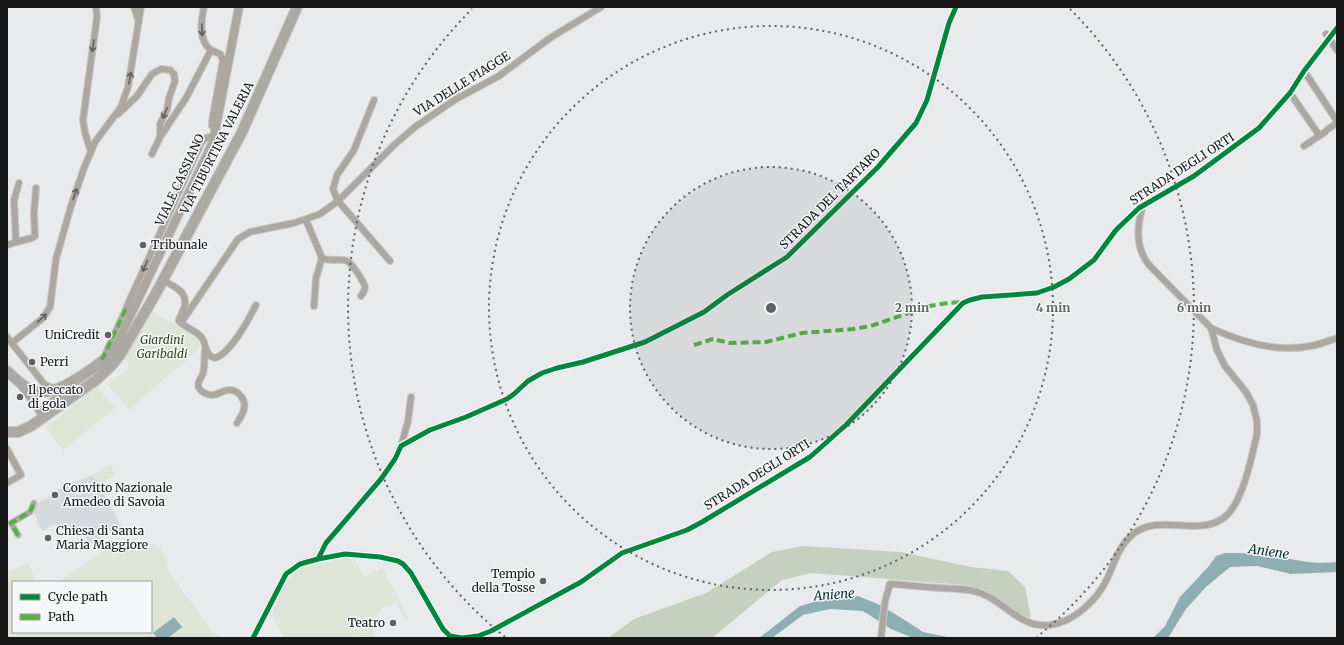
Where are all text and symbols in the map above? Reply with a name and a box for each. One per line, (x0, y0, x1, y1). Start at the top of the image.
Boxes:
one-way arrow (198, 23, 206, 36)
one-way arrow (89, 39, 97, 52)
street label: VIA DELLE PIAGGE (410, 48, 513, 120)
one-way arrow (127, 72, 135, 85)
street label: VIA TIBURTINA VALERIA (176, 79, 257, 217)
one-way arrow (161, 107, 169, 119)
street label: STRADA DEGLI ORTI (1127, 129, 1237, 208)
street label: VIALE CASSIANO (151, 131, 208, 229)
street label: STRADA DEL TARTARO (776, 145, 883, 252)
one-way arrow (72, 188, 79, 201)
place label: Tribunale (151, 237, 208, 252)
marker: Tribunale (138, 240, 148, 250)
one-way arrow (141, 259, 148, 271)
text: 2 min (895, 300, 929, 315)
text: 4 min (1036, 300, 1070, 315)
text: 6 min (1177, 300, 1211, 315)
centre of rings (764, 301, 778, 315)
one-way arrow (37, 314, 47, 323)
place label: UniCredit (45, 327, 100, 342)
marker: UniCredit (103, 330, 113, 340)
park label: Giardini Garibaldi (137, 332, 188, 361)
place label: Perri (40, 354, 69, 369)
marker: Perri (27, 357, 37, 367)
place label: Il peccato di gola (28, 382, 83, 411)
marker: Il peccato di gola (15, 392, 25, 402)
street label: STRADA DEGLI ORTI (701, 436, 812, 513)
place label: Convitto Nazionale Amedeo di Savoia (62, 480, 172, 509)
marker: Convitto Nazionale Amedeo di Savoia (50, 490, 60, 500)
place label: Chiesa di Santa Maria Maggiore (56, 523, 148, 552)
marker: Chiesa di Santa Maria Maggiore (43, 533, 53, 543)
water label: Aniene (1246, 540, 1291, 563)
place label: Tempio della Tosse (472, 566, 535, 595)
marker: Tempio della Tosse (538, 576, 548, 586)
legend (12, 581, 152, 633)
water label: Aniene (812, 585, 855, 604)
text: Cycle path (48, 589, 108, 604)
text: Path (48, 609, 74, 624)
place label: Teatro (348, 615, 385, 630)
marker: Teatro (388, 618, 398, 628)

